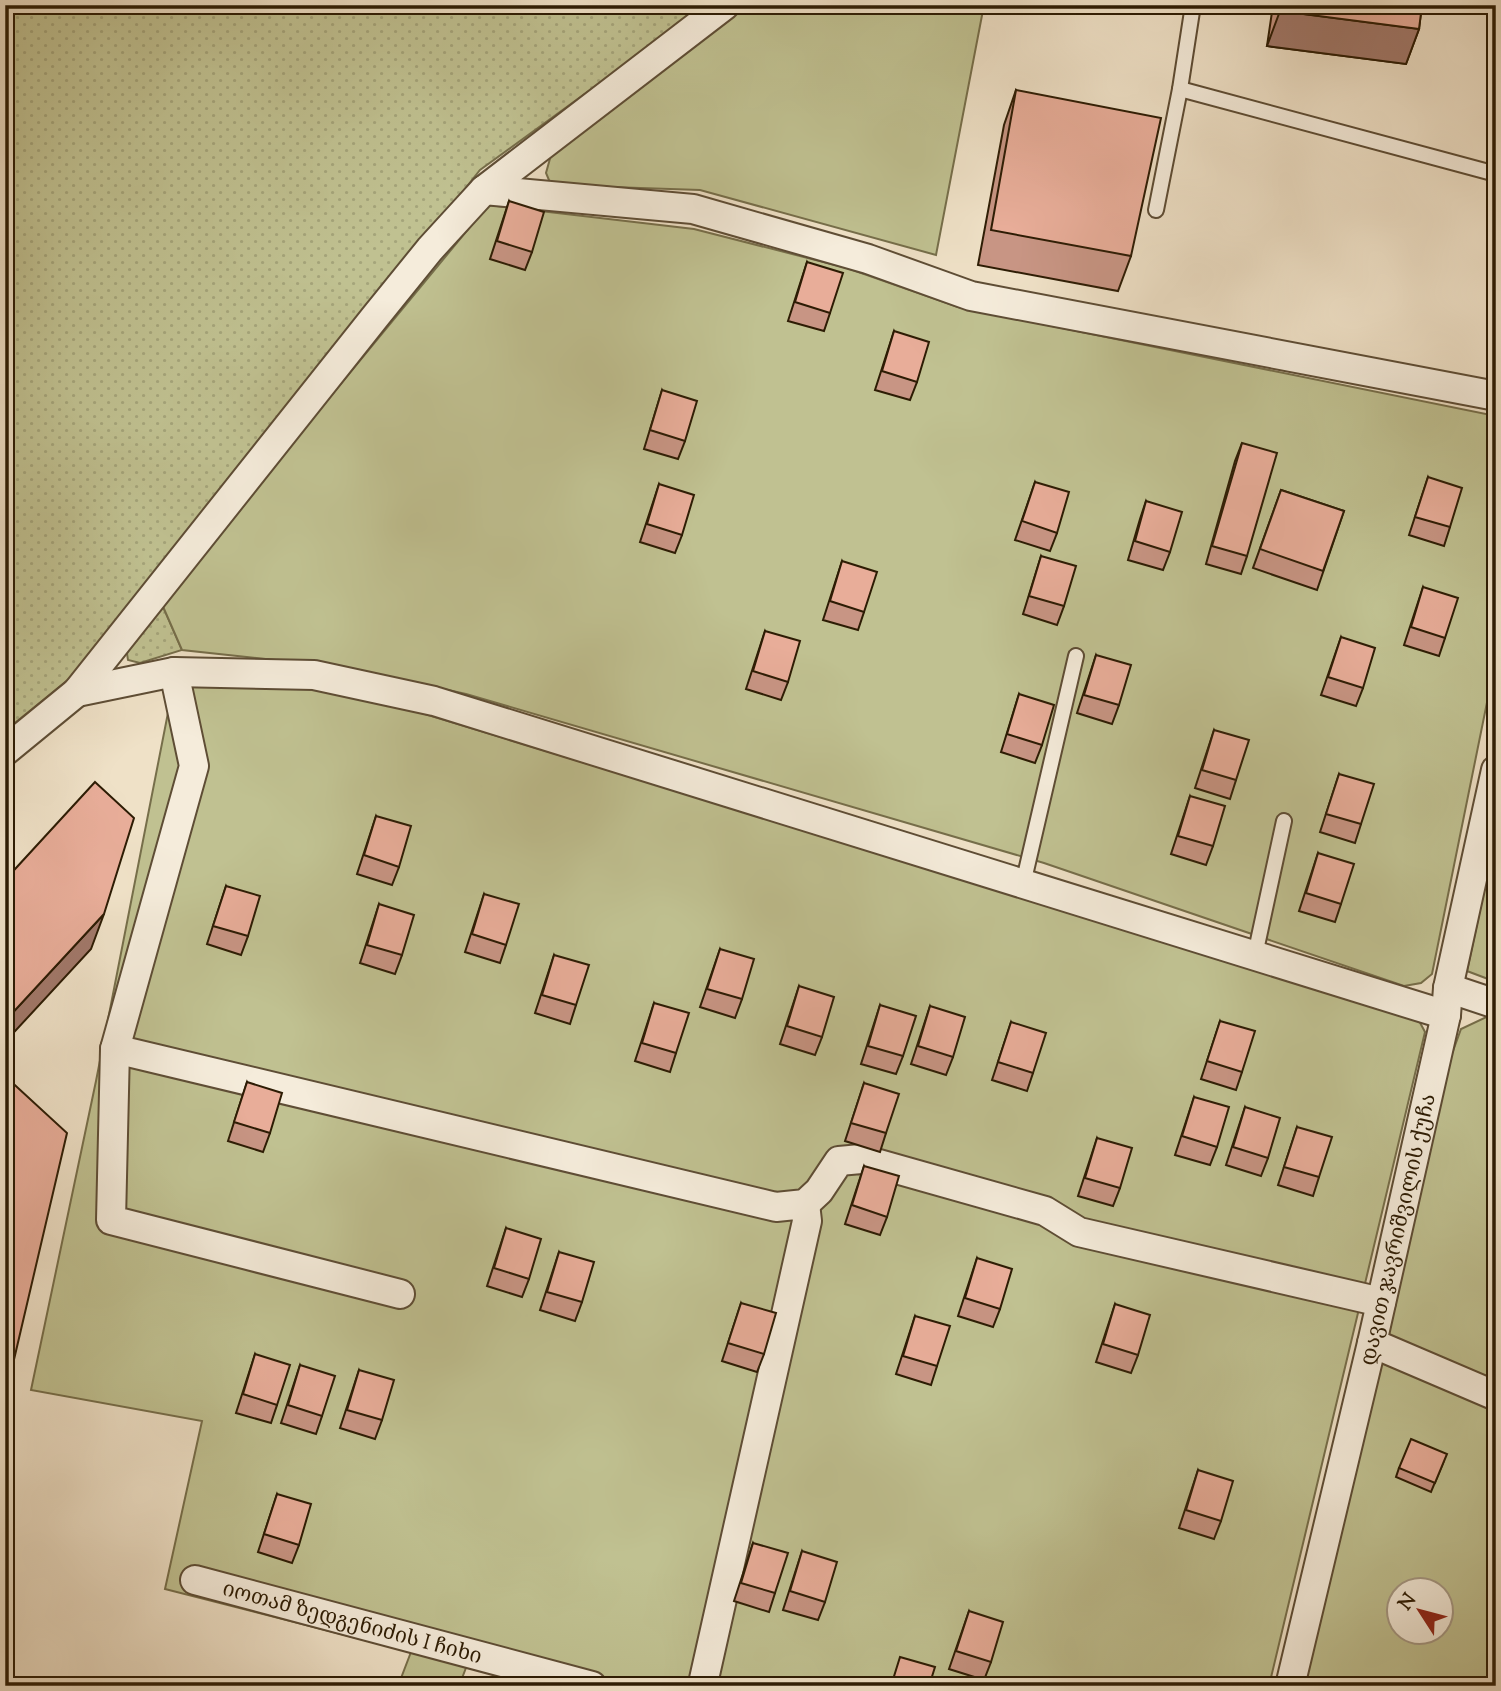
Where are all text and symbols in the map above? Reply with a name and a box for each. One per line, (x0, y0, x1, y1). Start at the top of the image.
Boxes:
street label: დავით ჯავრიშვილის ქუჩა (1354, 1091, 1445, 1369)
street label: იოთამ ზედგენიძის I ჩიხი (219, 1575, 485, 1673)
north arrow (1386, 1576, 1456, 1646)
text: N (1393, 1588, 1424, 1617)

